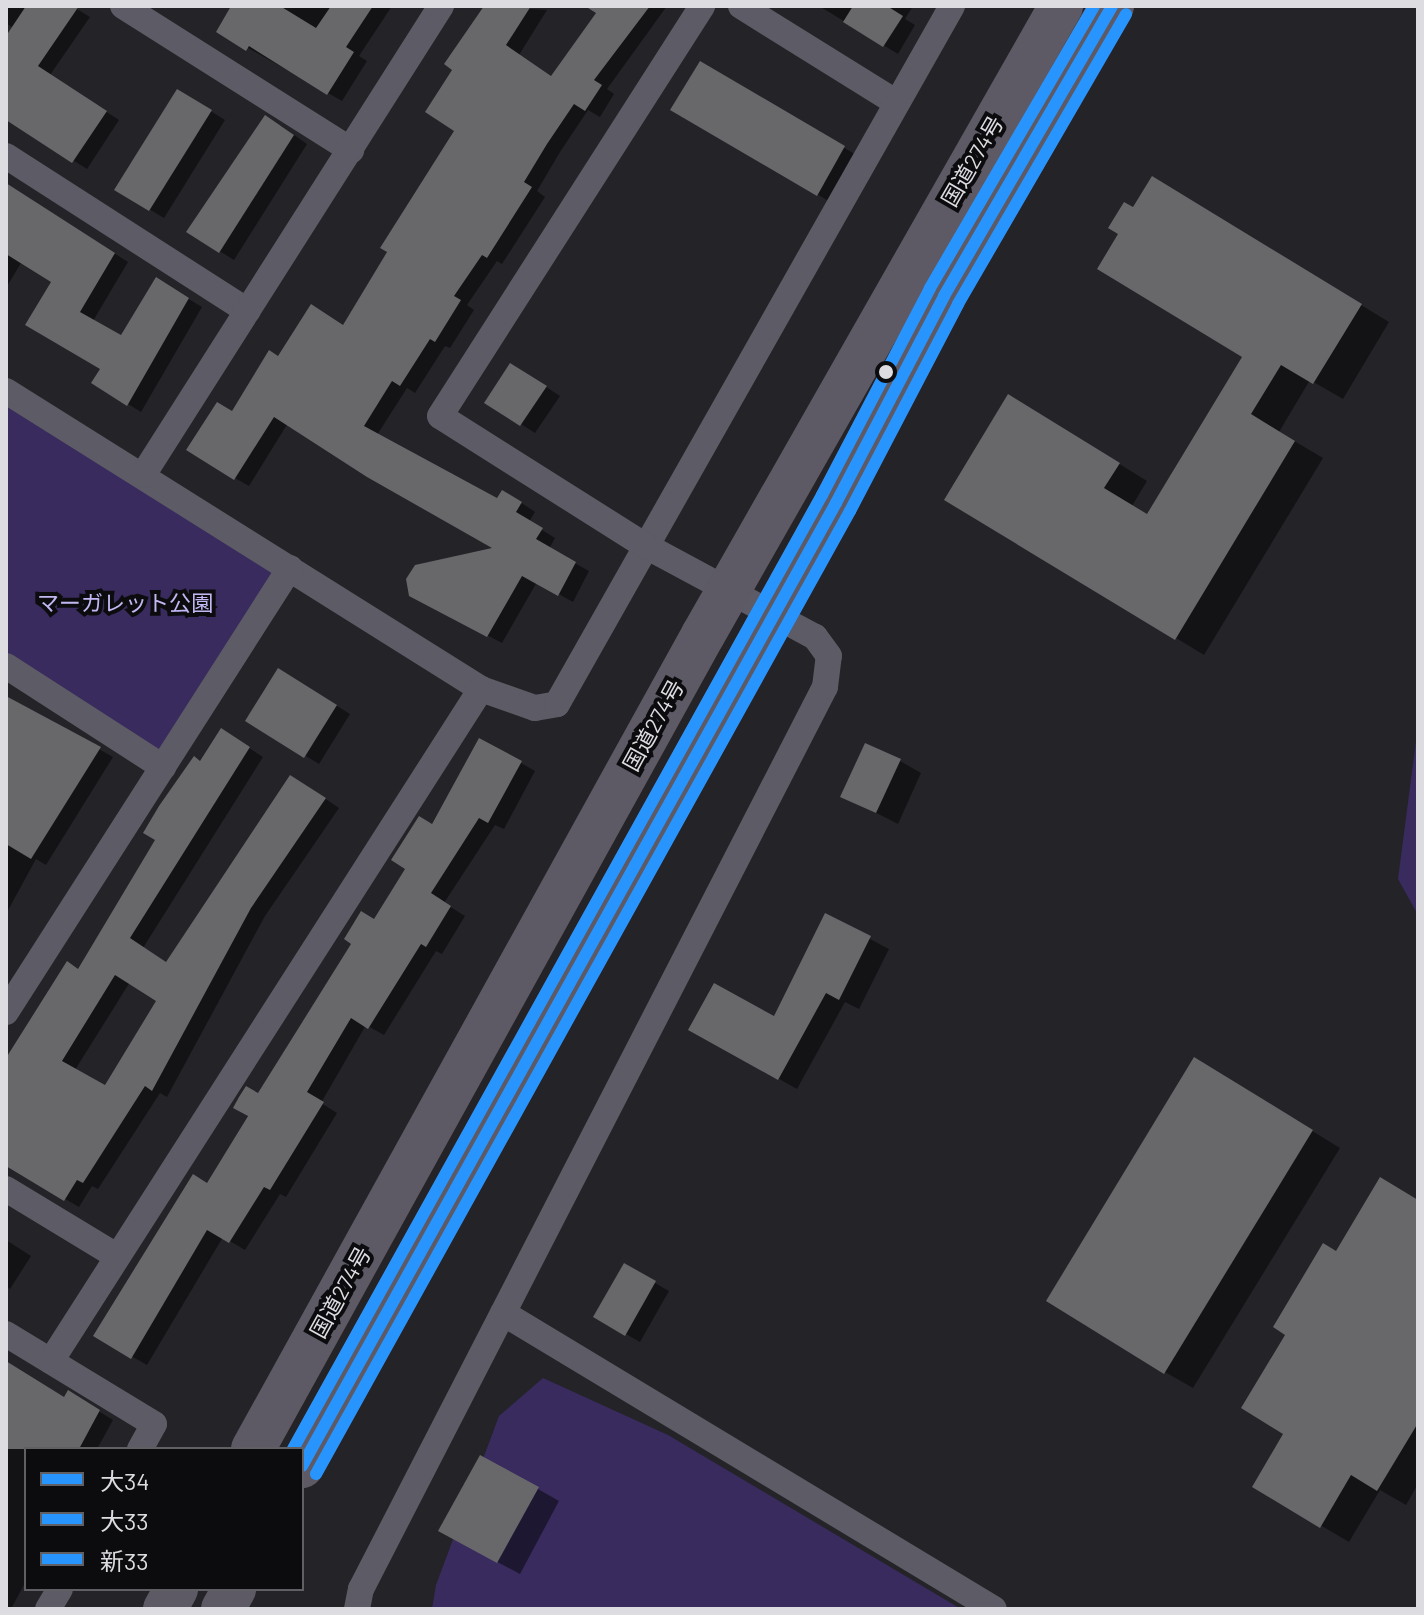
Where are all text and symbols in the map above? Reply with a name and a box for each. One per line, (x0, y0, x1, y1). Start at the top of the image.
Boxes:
street label: 国道274号 (935, 111, 1009, 211)
unlabelled marker (878, 364, 894, 380)
park label: マーガレット公園 (37, 590, 213, 616)
street label: 国道274号 (617, 675, 689, 775)
street label: 国道274号 (304, 1242, 376, 1342)
legend (24, 1447, 304, 1591)
text: 大34 (100, 1466, 150, 1495)
text: 大33 (100, 1506, 149, 1535)
text: 新33 (100, 1546, 149, 1575)

